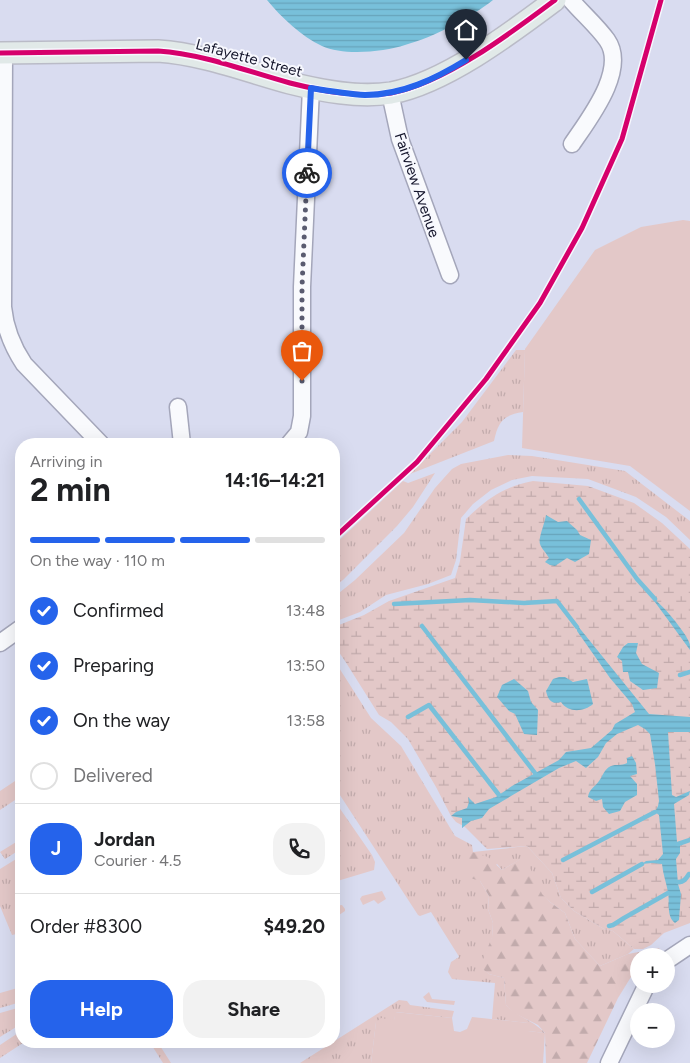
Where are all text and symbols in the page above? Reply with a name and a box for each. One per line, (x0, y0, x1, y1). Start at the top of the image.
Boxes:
pin (445, 9, 487, 60)
icon: home (452, 16, 480, 44)
street label: Lafayette Street (194, 35, 305, 81)
street label: Fairview Avenue (391, 130, 443, 240)
courier (282, 148, 332, 198)
icon: bike (293, 159, 321, 187)
pin (281, 330, 323, 381)
icon: bag (288, 337, 316, 365)
text: Arriving in (30, 452, 102, 471)
text: 14:16–14:21 (225, 469, 325, 492)
text: 2 min (30, 471, 111, 509)
text: On the way · 110 m (30, 551, 165, 570)
icon: check (30, 597, 58, 625)
text: Confirmed (73, 599, 164, 622)
text: 13:48 (286, 601, 325, 620)
icon: check (30, 652, 58, 680)
text: Preparing (73, 654, 154, 677)
text: 13:50 (286, 656, 325, 675)
icon: check (30, 707, 58, 735)
text: On the way (73, 709, 170, 732)
text: 13:58 (287, 711, 325, 730)
text: Delivered (73, 764, 153, 787)
button: phone (273, 823, 325, 875)
text: Jordan (94, 828, 155, 851)
text: J (51, 837, 61, 860)
text: Courier · 4.5 (94, 851, 181, 870)
text: Order #8300 (30, 915, 142, 938)
text: $49.20 (263, 915, 325, 938)
map controls (630, 948, 675, 1048)
button: + (630, 948, 675, 993)
button: Help (30, 980, 173, 1038)
button: Share (183, 980, 325, 1038)
button: − (630, 1003, 675, 1048)

